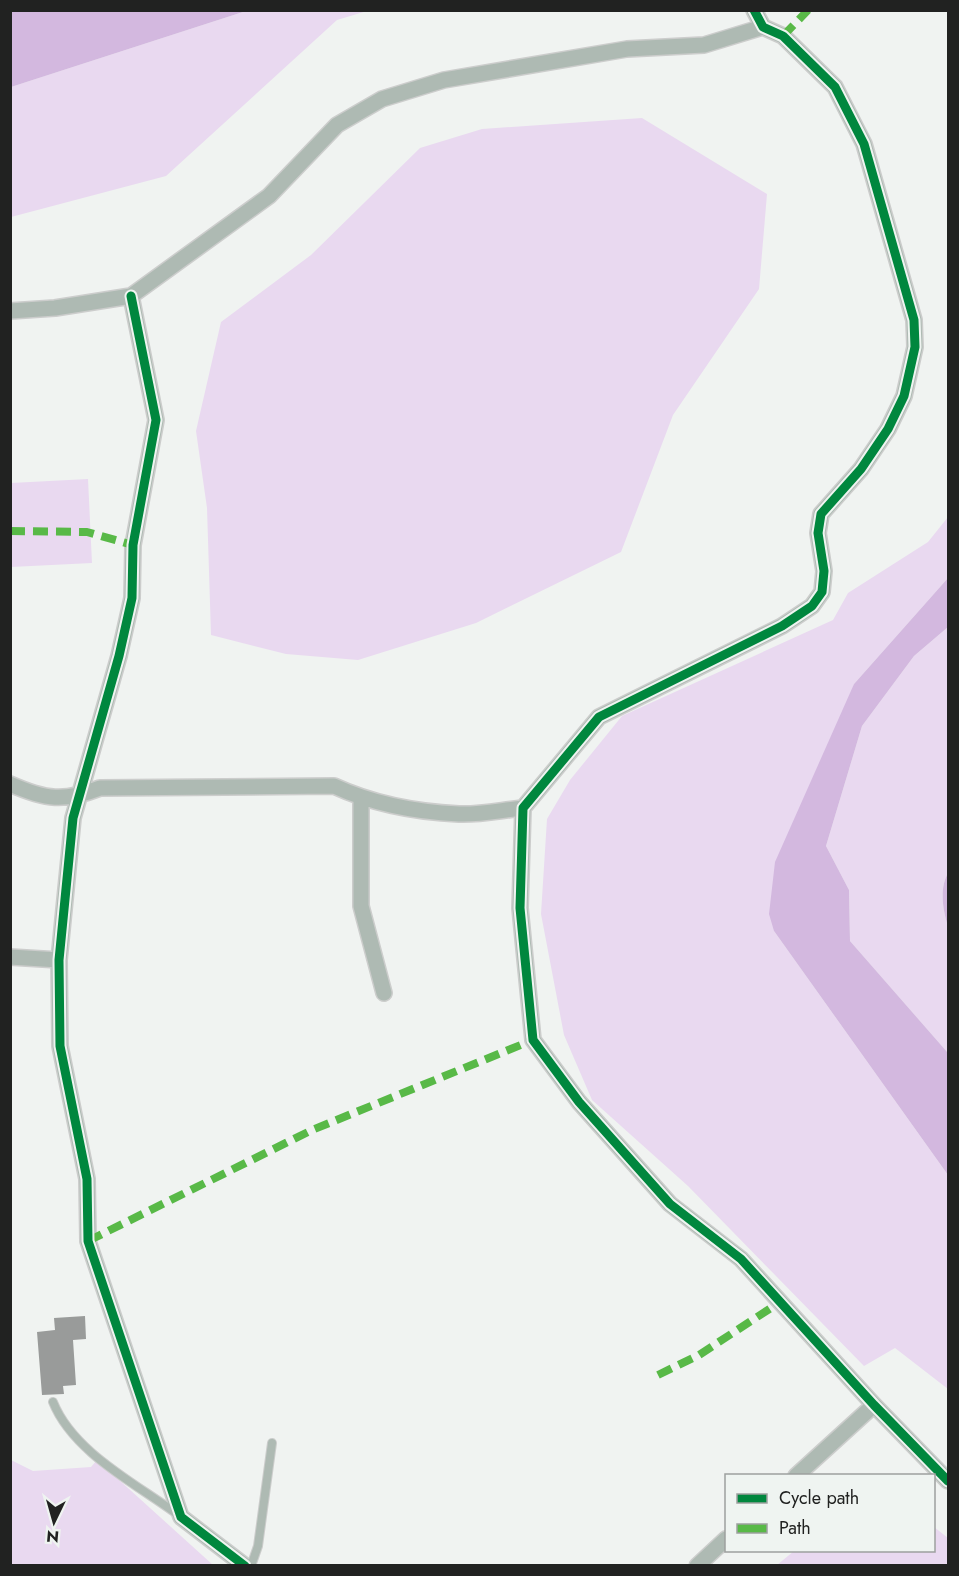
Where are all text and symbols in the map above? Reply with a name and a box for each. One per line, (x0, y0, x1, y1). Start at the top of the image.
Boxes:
legend (725, 1474, 935, 1552)
text: Cycle path (779, 1485, 859, 1511)
north arrow (24, 1492, 84, 1552)
text: Path (779, 1515, 811, 1541)
text: N (45, 1524, 60, 1548)

